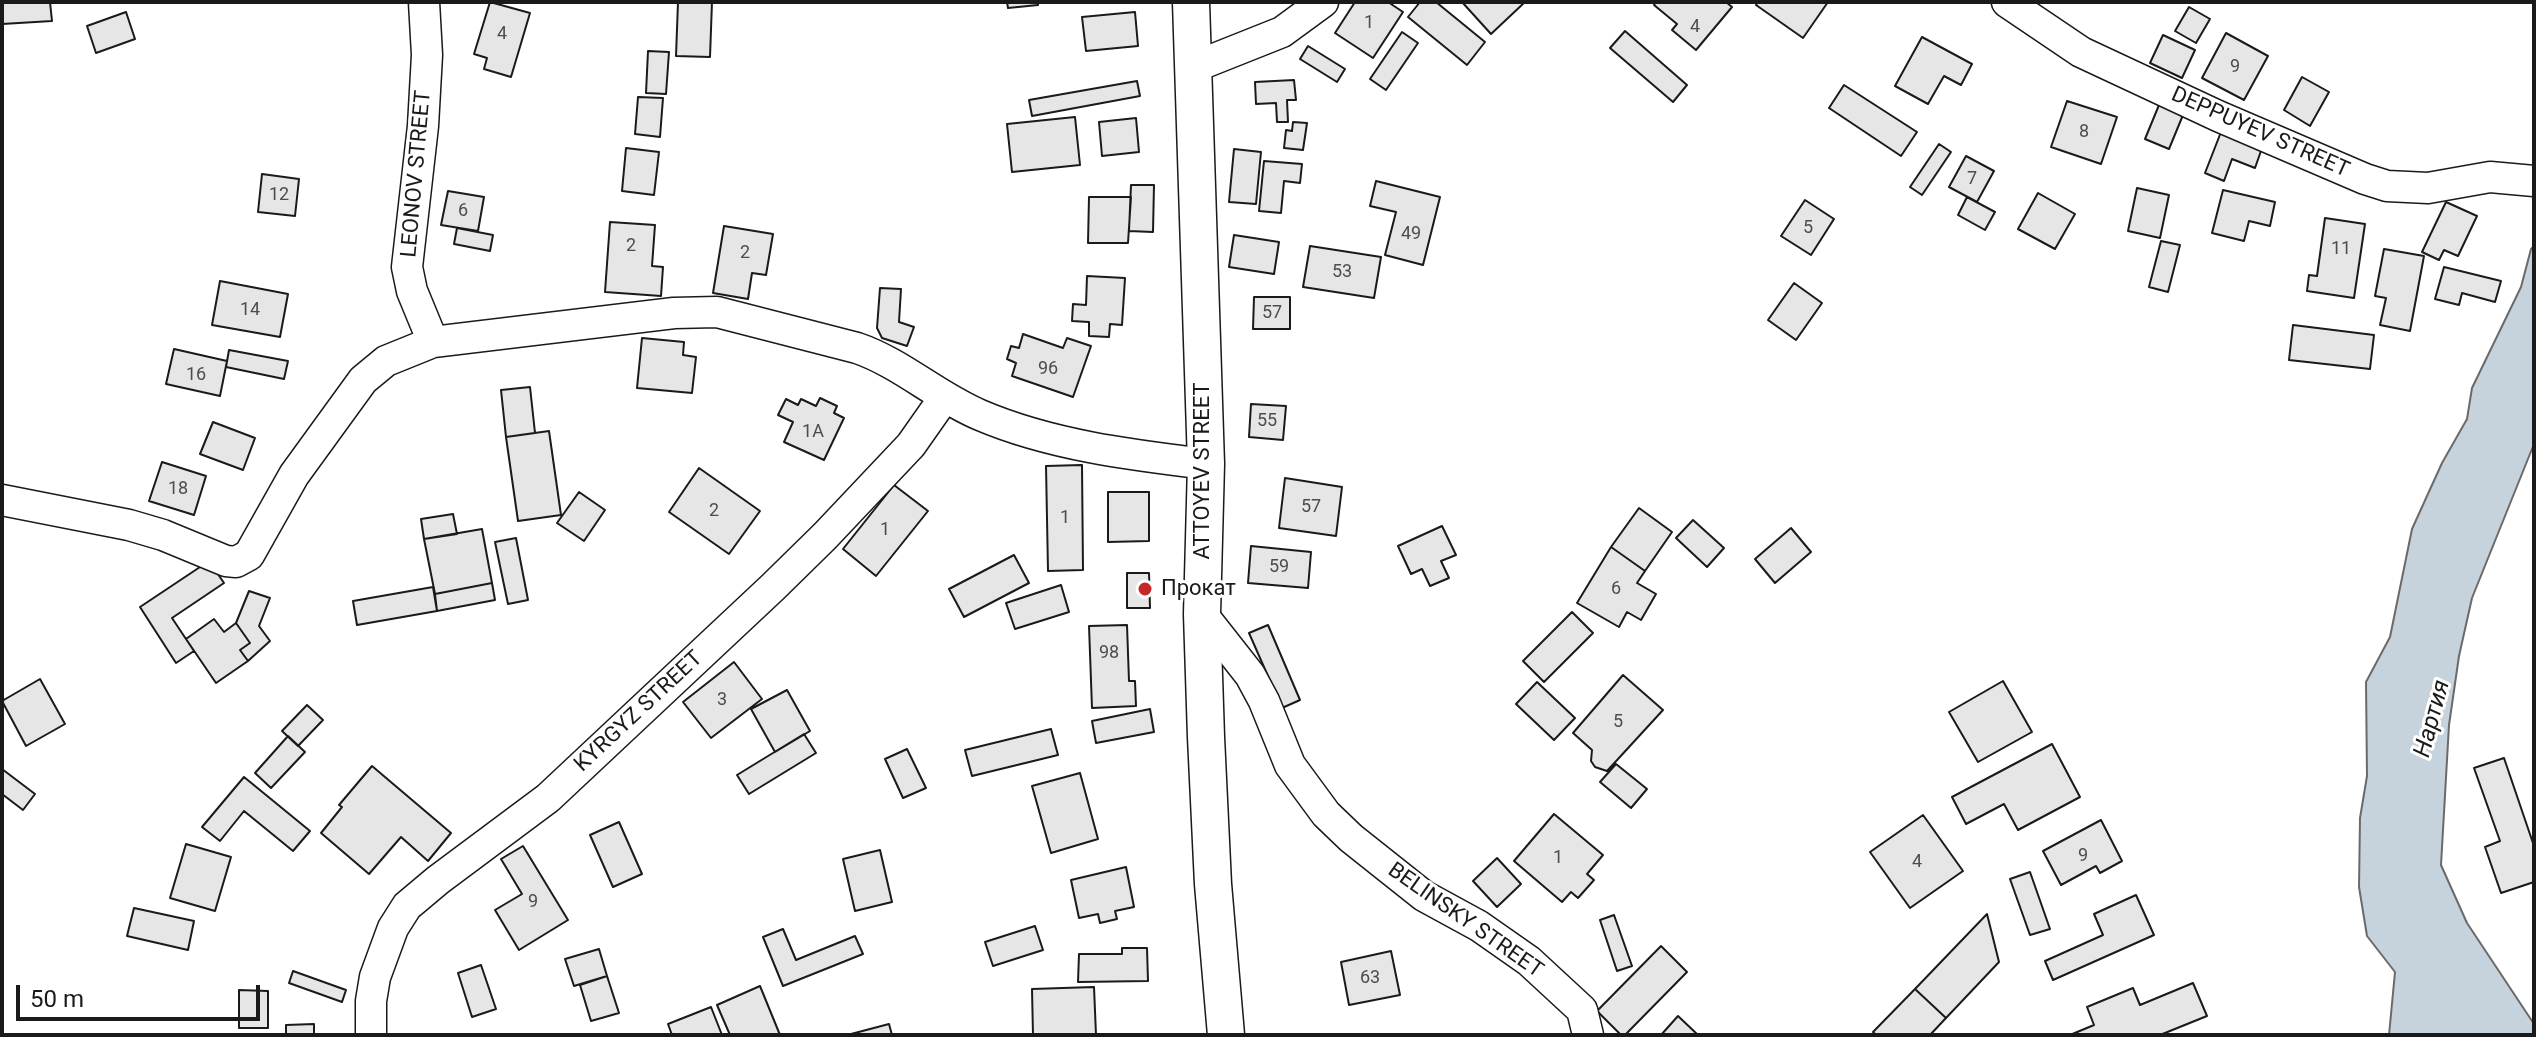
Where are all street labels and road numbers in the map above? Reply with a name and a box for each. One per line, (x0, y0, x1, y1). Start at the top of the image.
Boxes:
street label: DEPPUYEV STREET (2167, 82, 2353, 184)
street label: LEONOV STREET (397, 89, 437, 259)
street label: ATTOYEV STREET (1190, 382, 1216, 560)
street label: KYRGYZ STREET (569, 646, 709, 778)
street label: BELINSKY STREET (1382, 858, 1548, 984)

